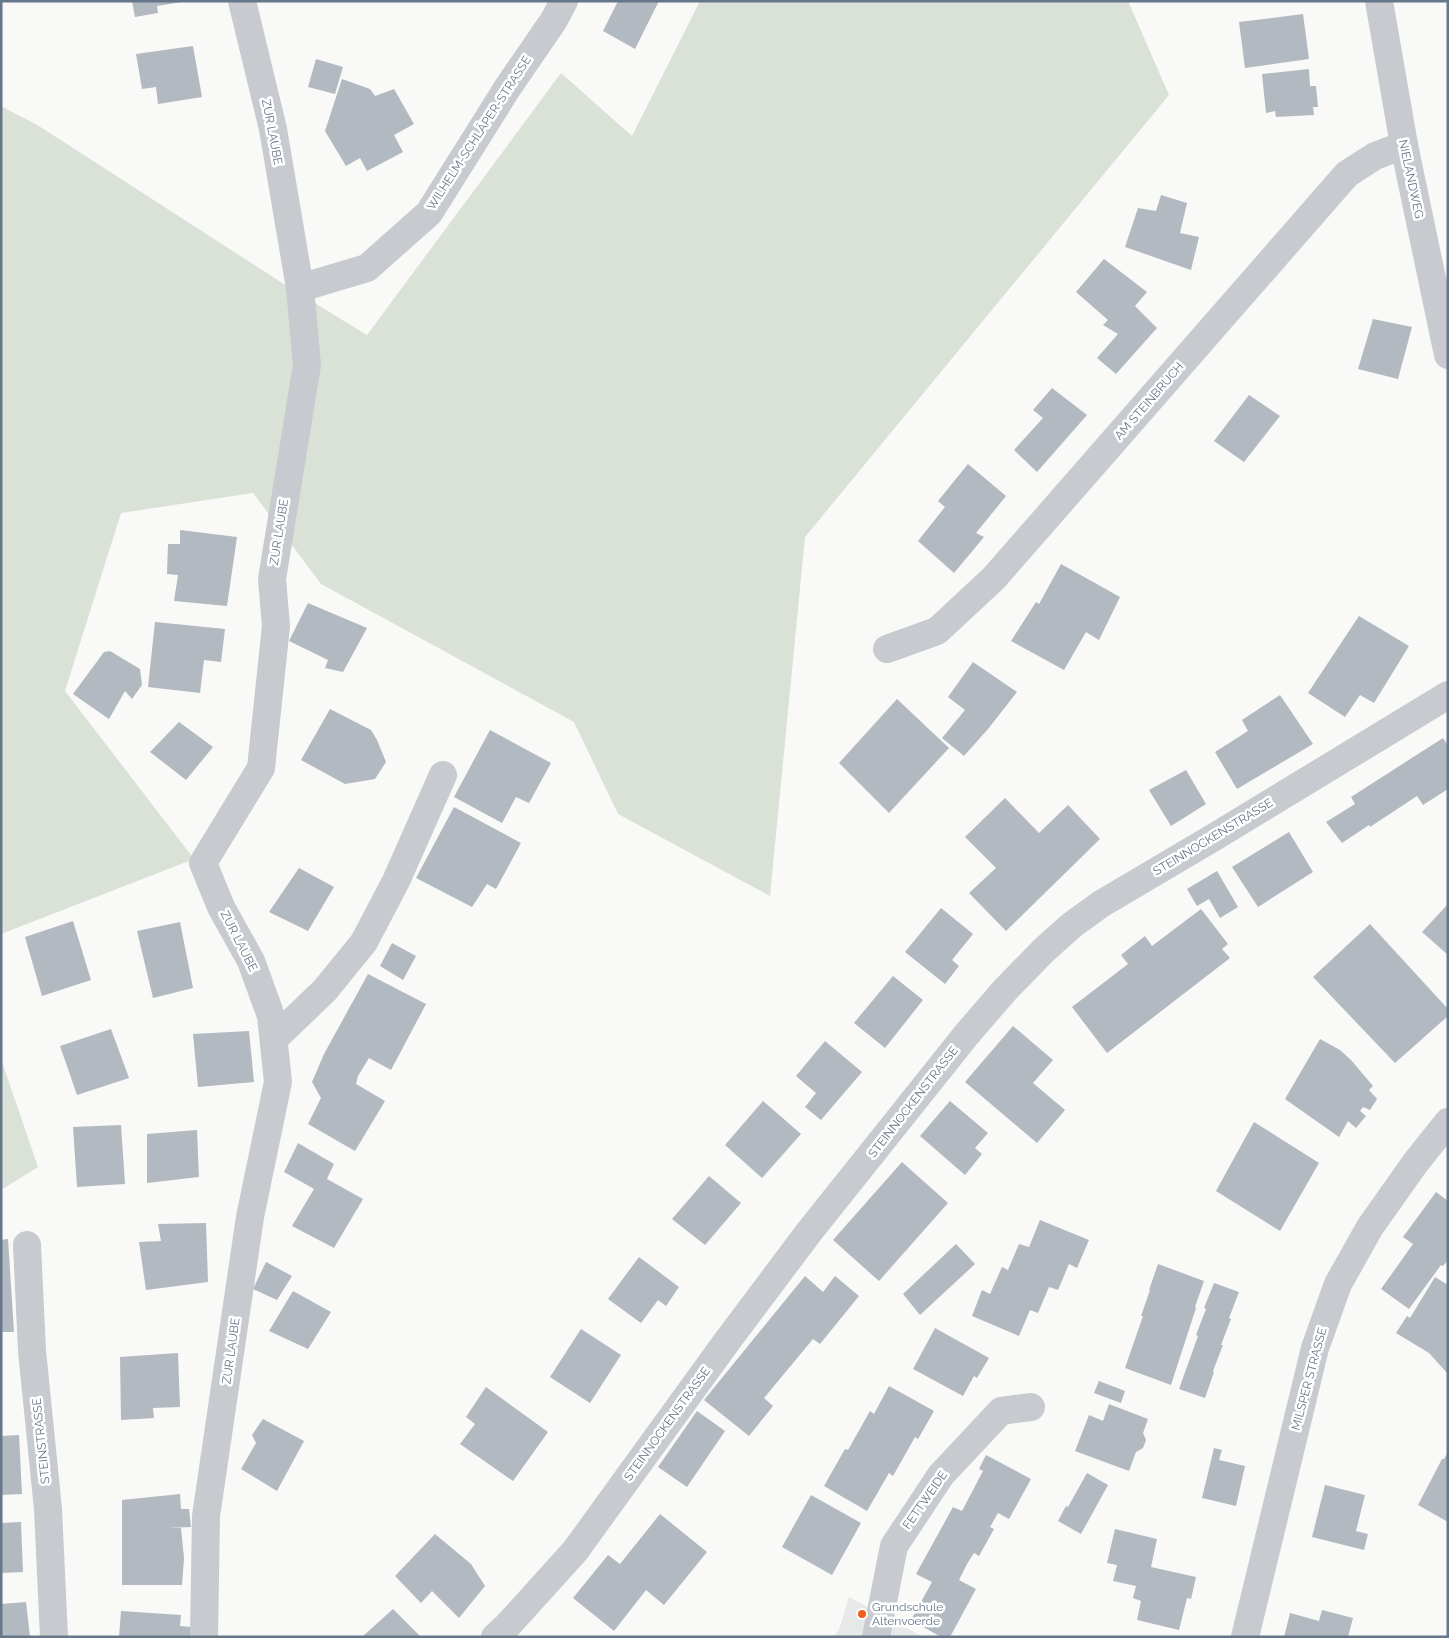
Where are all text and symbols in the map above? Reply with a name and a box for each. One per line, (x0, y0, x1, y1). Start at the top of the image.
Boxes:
street label: WILHELM-SCHLÄPER-STRASSE (424, 53, 534, 213)
street label: ZUR LAUBE (259, 98, 285, 166)
street label: NIELANDWEG (1396, 138, 1426, 220)
street label: AM STEINBRUCH (1112, 359, 1186, 443)
street label: ZUR LAUBE (267, 498, 291, 566)
street label: STEINNOCKENSTRASSE (1151, 796, 1275, 878)
street label: ZUR LAUBE (218, 908, 260, 974)
street label: STEINNOCKENSTRASSE (865, 1044, 961, 1160)
street label: ZUR LAUBE (219, 1317, 243, 1385)
street label: MILSPER STRASSE (1289, 1326, 1329, 1432)
street label: STEINNOCKENSTRASSE (621, 1364, 713, 1484)
street label: STEINSTRASSE (30, 1397, 52, 1485)
street label: FETTWEIDE (900, 1468, 950, 1532)
place label: Grundschule Altenvoerde (872, 1600, 943, 1628)
marker: Grundschule Altenvoerde (856, 1608, 868, 1620)

